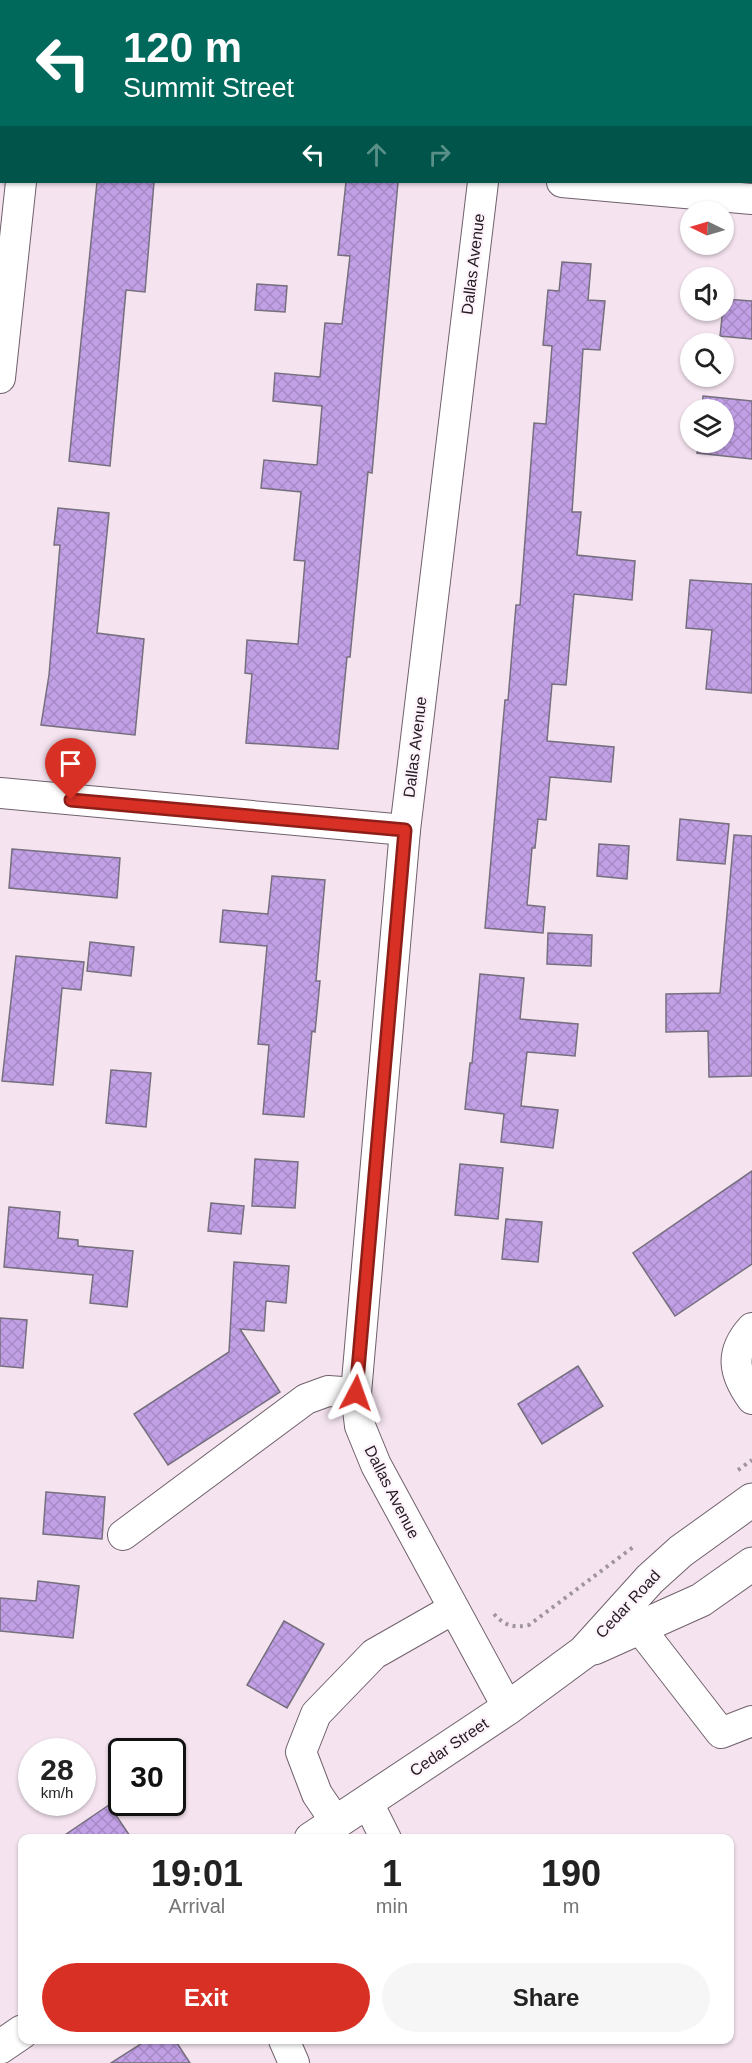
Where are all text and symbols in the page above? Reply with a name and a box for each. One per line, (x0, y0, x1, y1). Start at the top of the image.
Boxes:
icon: left (24, 24, 102, 102)
text: 120 m (123, 24, 242, 71)
text: Summit Street (123, 73, 294, 103)
icon: left (297, 138, 330, 171)
icon: ahead (360, 138, 393, 171)
icon: right (423, 138, 456, 171)
north arrow (680, 201, 734, 255)
map controls (680, 201, 734, 453)
street label: Dallas Avenue (458, 212, 488, 316)
button: sound (680, 267, 734, 321)
button: search (680, 333, 734, 387)
button: layers (680, 399, 734, 453)
street label: Dallas Avenue (400, 695, 430, 799)
pin (45, 738, 96, 800)
icon: arrive (54, 747, 87, 780)
position arrow (324, 1361, 388, 1425)
street label: Dallas Avenue (361, 1443, 423, 1541)
street label: Cedar Road (592, 1567, 664, 1641)
street label: Cedar Street (407, 1714, 492, 1779)
speed limit sign: 30 (108, 1738, 186, 1816)
text: 28 (40, 1753, 74, 1786)
text: km/h (41, 1784, 73, 1801)
text: 19:01 (151, 1853, 243, 1894)
text: 1 (382, 1853, 402, 1894)
text: 190 (541, 1853, 601, 1894)
text: Arrival (169, 1895, 225, 1917)
text: min (376, 1895, 408, 1917)
text: m (563, 1895, 579, 1917)
button: Exit (42, 1963, 370, 2032)
button: Share (382, 1963, 710, 2032)

